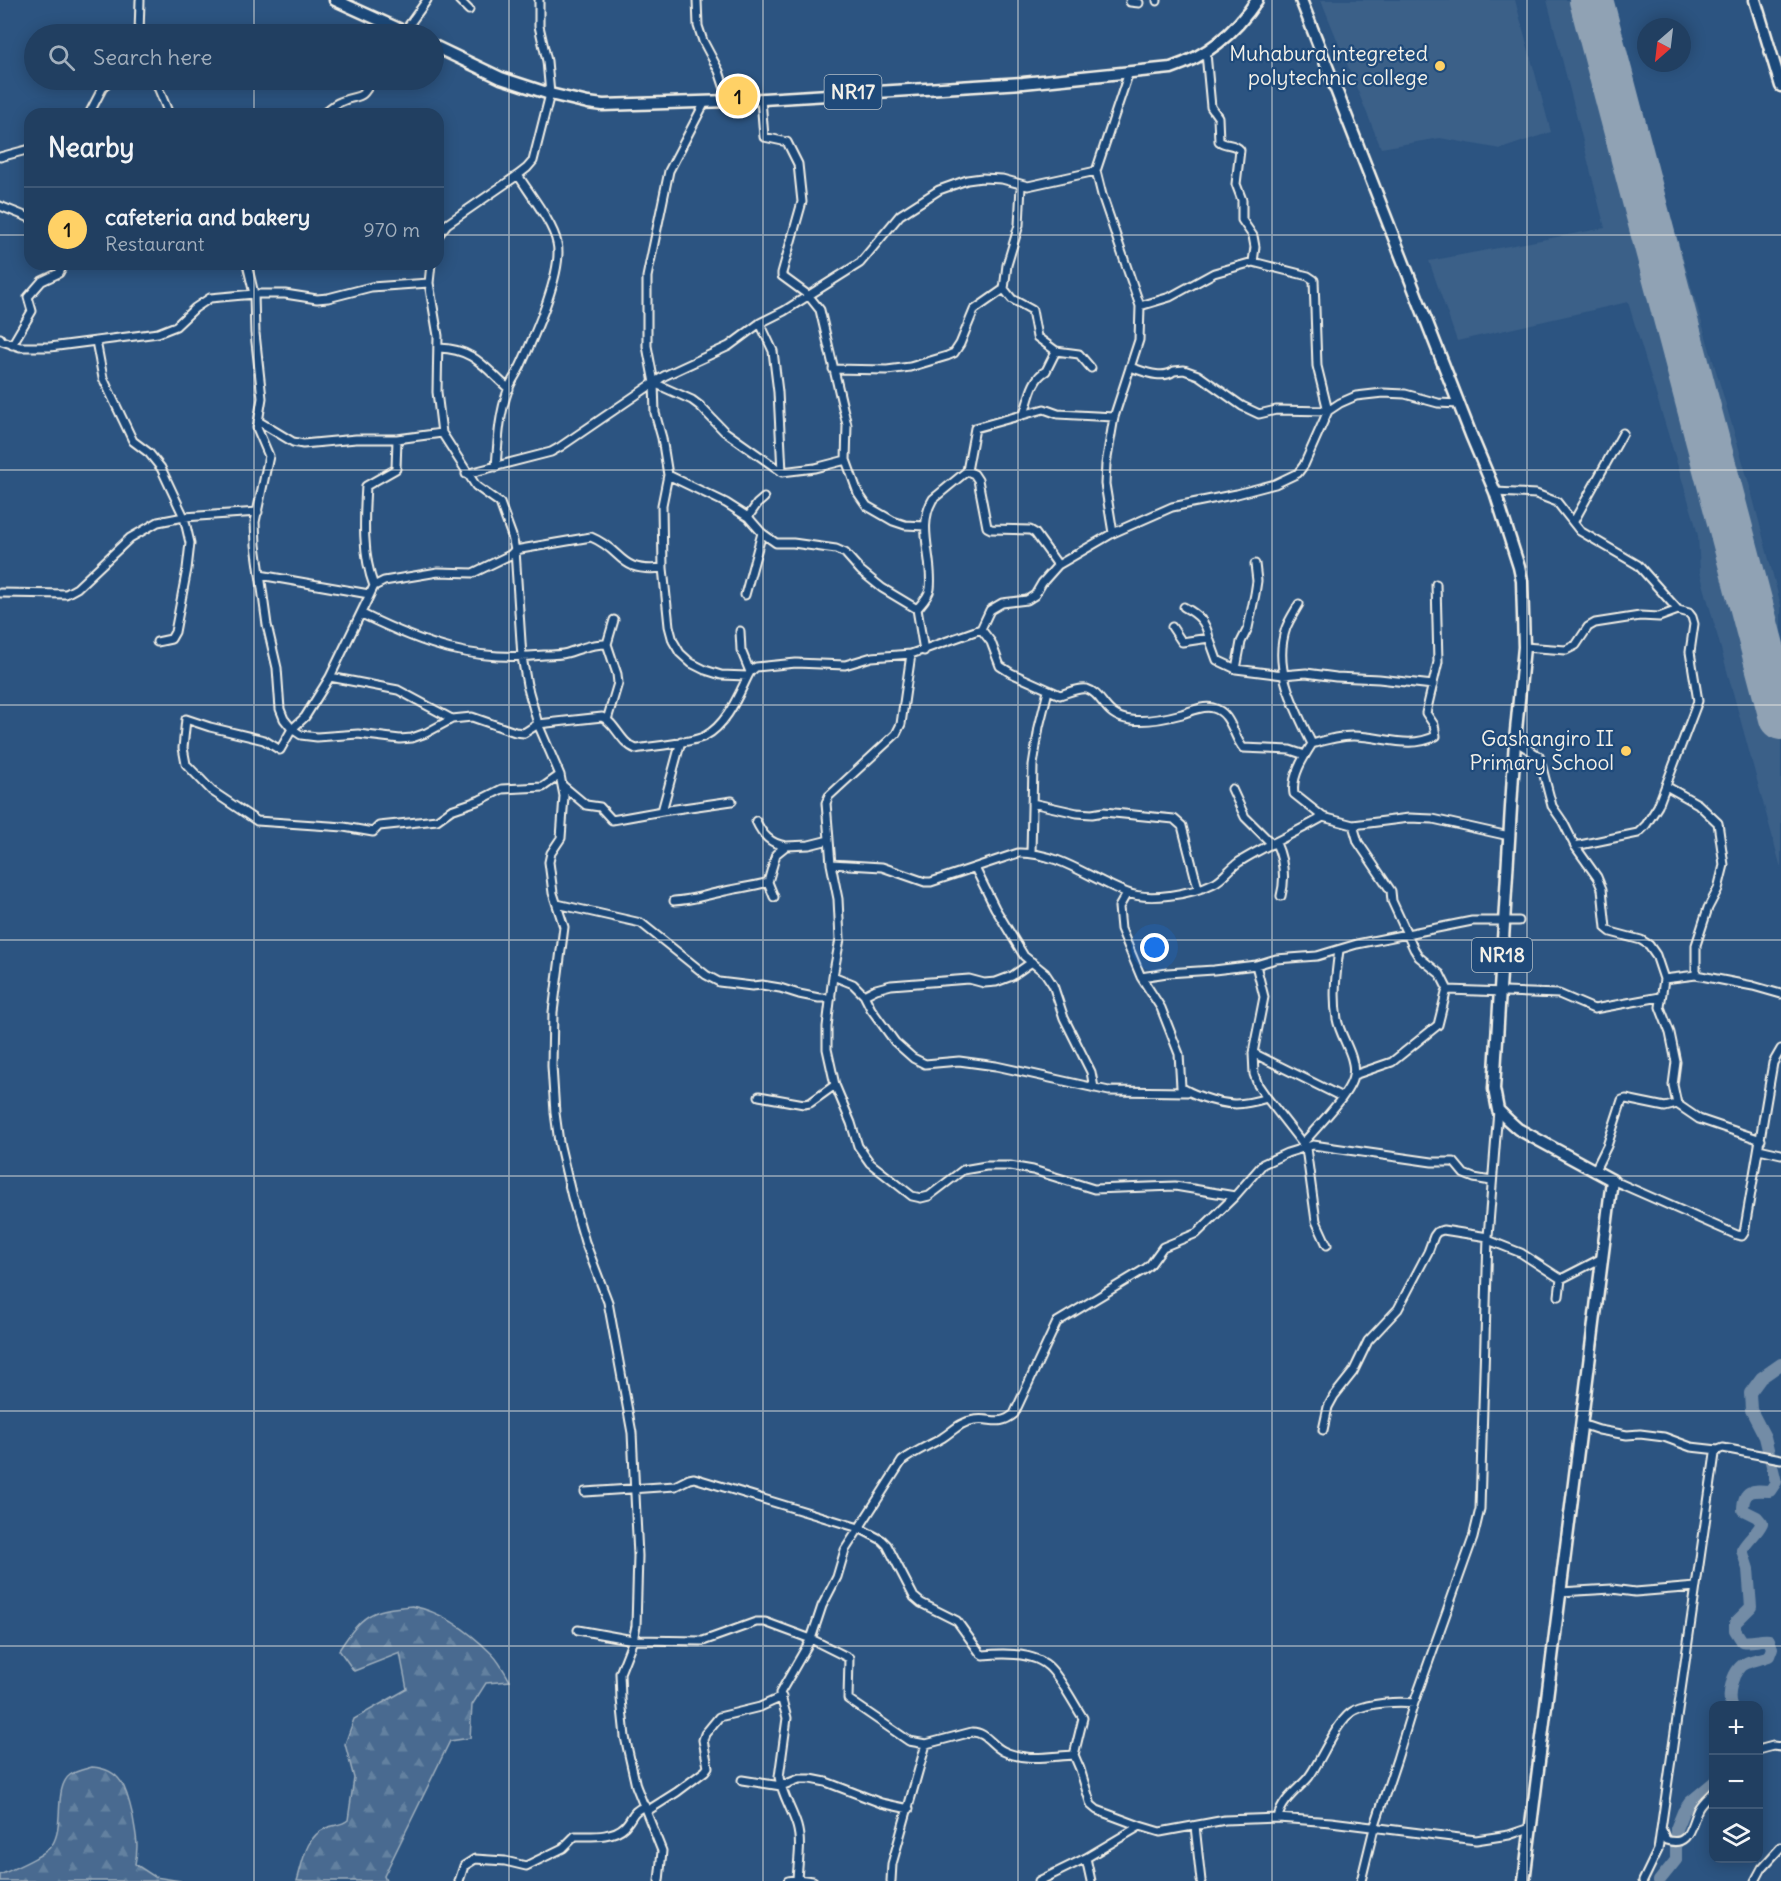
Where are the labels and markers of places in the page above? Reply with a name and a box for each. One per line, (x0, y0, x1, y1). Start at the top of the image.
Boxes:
place label: Muhabura integreted polytechnic college (1229, 40, 1428, 91)
marker: Muhabura integreted polytechnic college (1433, 59, 1447, 73)
pin: 1 (718, 74, 758, 118)
place label: Gashangiro II Primary School (1469, 725, 1614, 776)
marker: Gashangiro II Primary School (1619, 744, 1633, 758)

